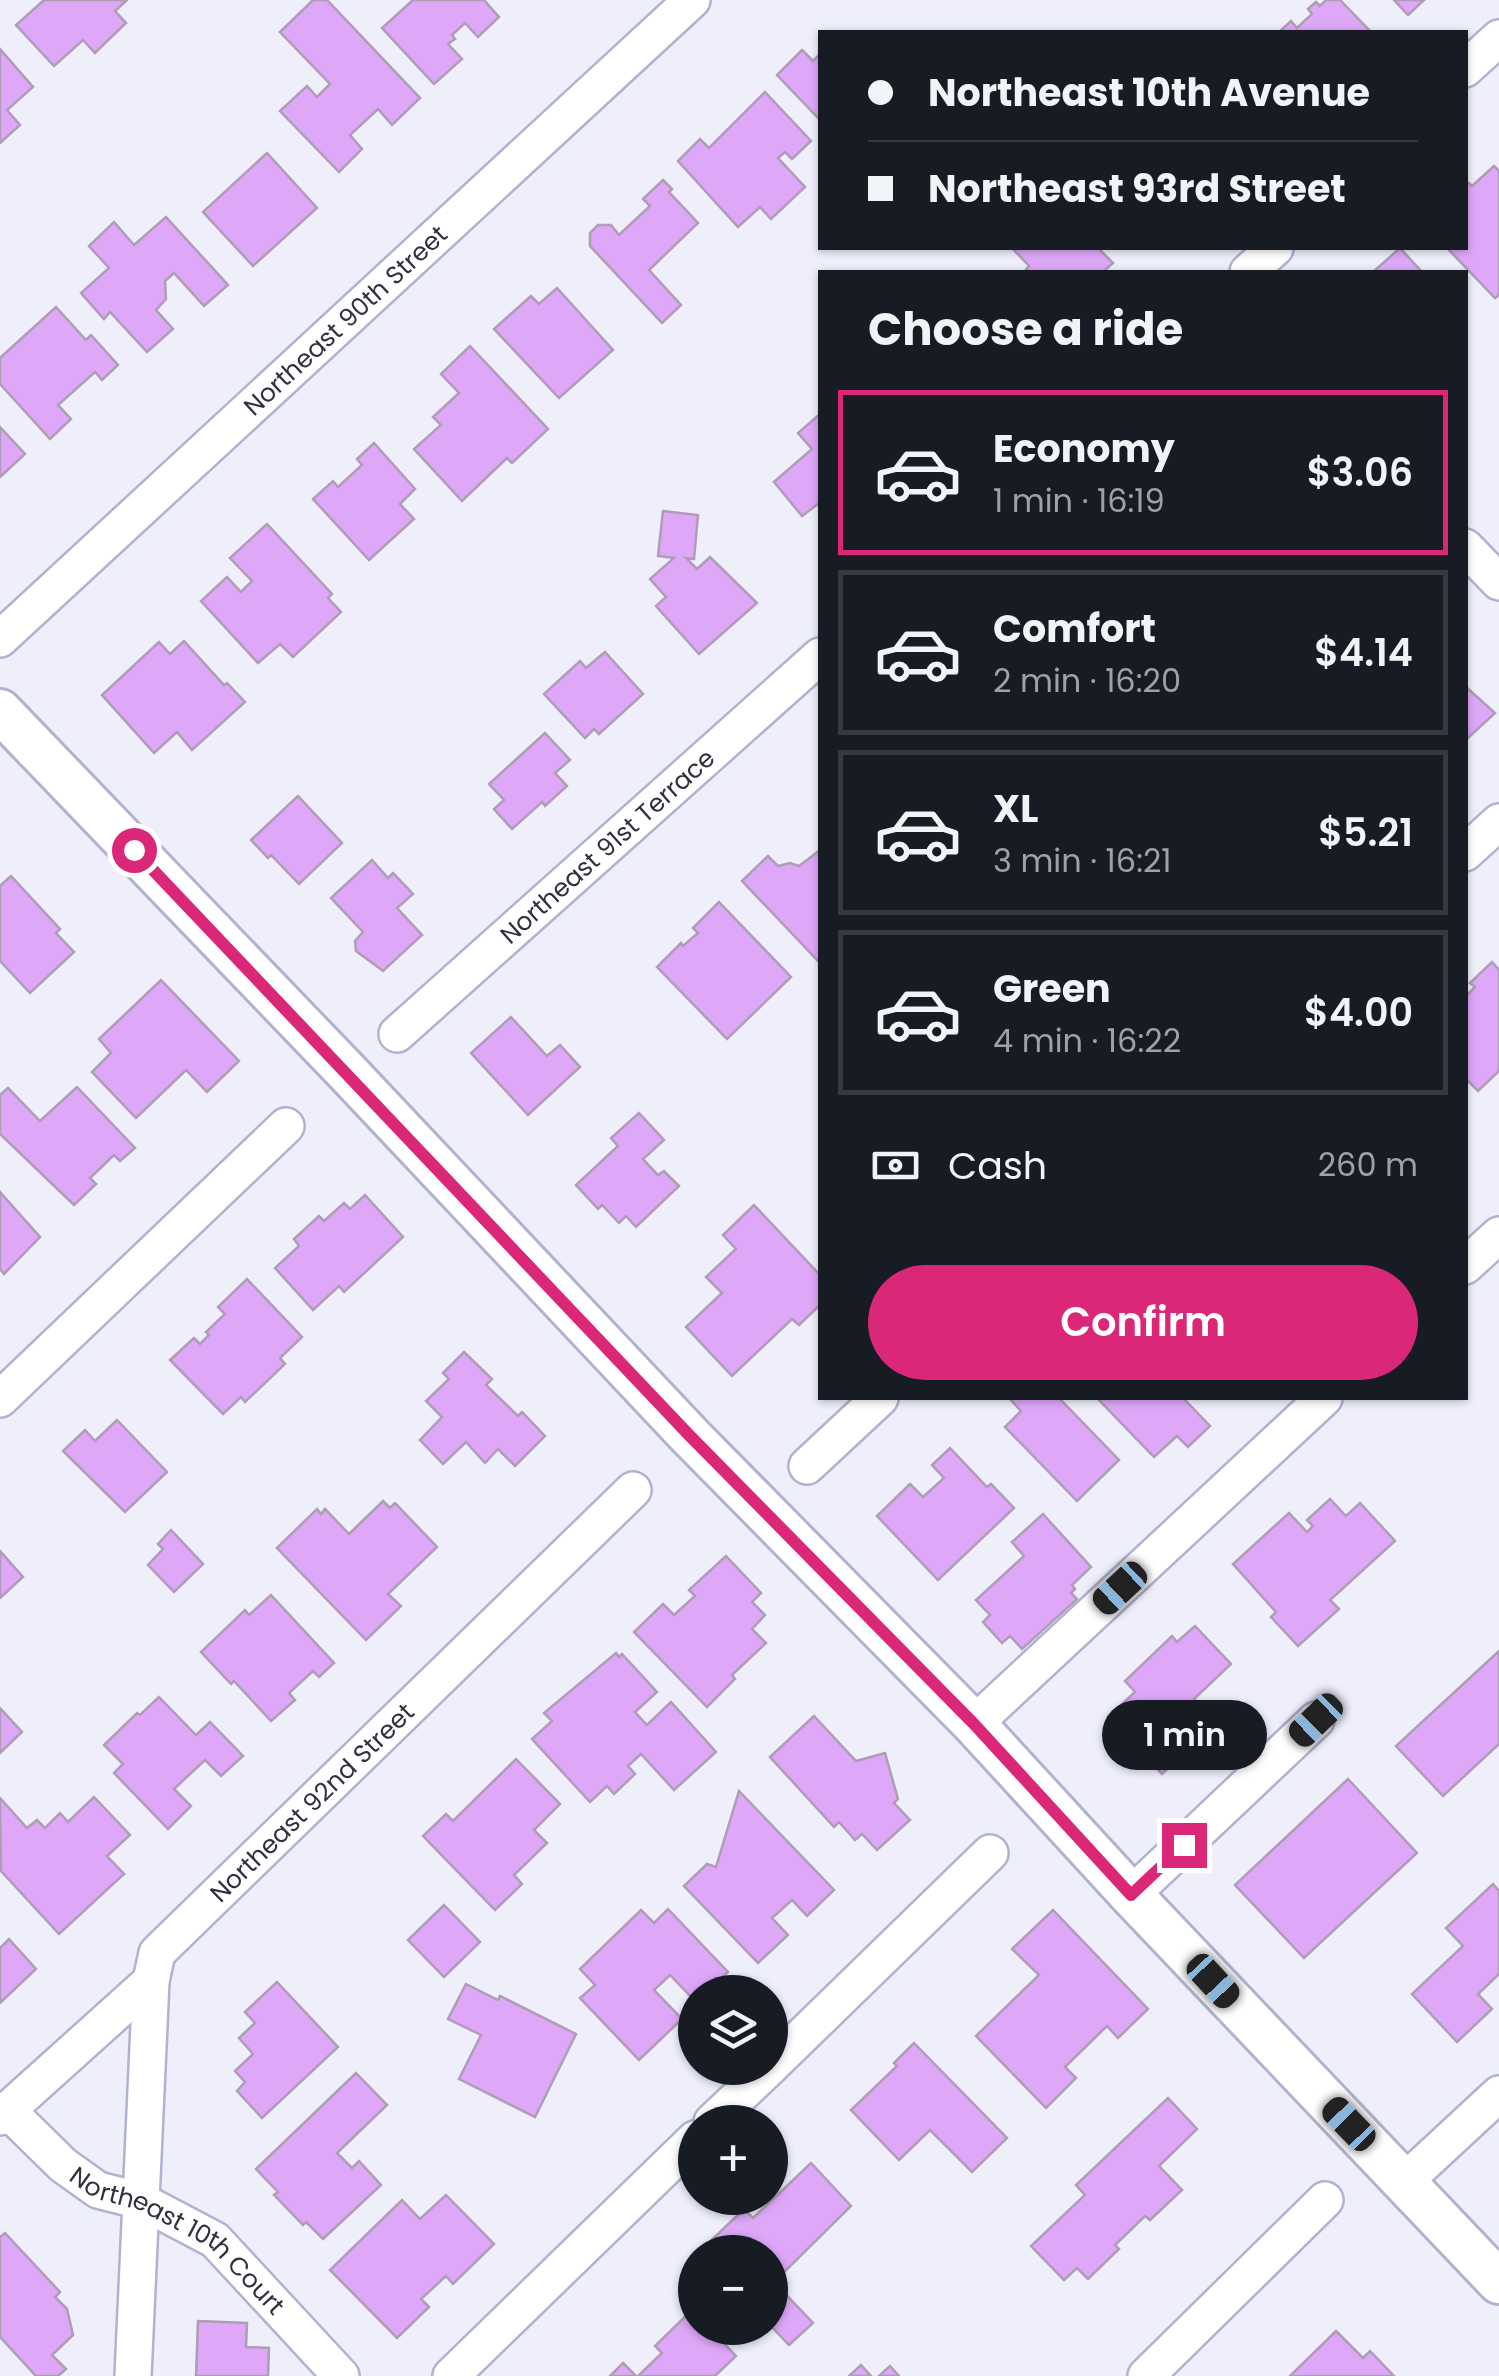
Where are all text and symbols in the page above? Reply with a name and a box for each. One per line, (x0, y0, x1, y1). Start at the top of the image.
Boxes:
text: Northeast 10th Avenue (928, 66, 1370, 119)
text: Northeast 93rd Street (928, 162, 1346, 215)
street label: Northeast 90th Street (236, 217, 455, 423)
text: Choose a ride (868, 298, 1183, 361)
text: Economy (993, 422, 1175, 475)
icon: car (873, 428, 963, 518)
text: $3.06 (1307, 446, 1413, 499)
text: 1 min · 16:19 (993, 478, 1165, 523)
text: Comfort (993, 602, 1156, 655)
icon: car (873, 608, 963, 698)
text: $4.14 (1314, 626, 1413, 679)
text: 2 min · 16:20 (993, 658, 1181, 703)
street label: Northeast 91st Terrace (492, 741, 722, 952)
text: XL (993, 782, 1038, 835)
icon: car (873, 788, 963, 878)
text: $5.21 (1318, 806, 1413, 859)
route start (112, 828, 157, 873)
text: 3 min · 16:21 (993, 838, 1172, 883)
text: Green (993, 962, 1111, 1015)
icon: car (873, 968, 963, 1058)
text: $4.00 (1304, 986, 1413, 1039)
text: 4 min · 16:22 (993, 1018, 1181, 1063)
icon: cash (868, 1138, 923, 1193)
text: Cash (948, 1139, 1047, 1192)
text: 260 m (1318, 1142, 1418, 1187)
button: Confirm (868, 1265, 1418, 1380)
car (1088, 1557, 1152, 1619)
car (1284, 1688, 1348, 1752)
street label: Northeast 92nd Street (202, 1695, 422, 1910)
callout: 1 min (1102, 1700, 1266, 1770)
text: 1 min (1143, 1712, 1226, 1757)
route end (1162, 1823, 1207, 1868)
car (1182, 1949, 1244, 2013)
map controls (678, 1975, 788, 2345)
button: layers (678, 1975, 788, 2085)
car (1317, 2092, 1381, 2156)
button: + (678, 2105, 788, 2215)
street label: Northeast 10th Court (63, 2158, 293, 2322)
button: − (678, 2235, 788, 2345)

